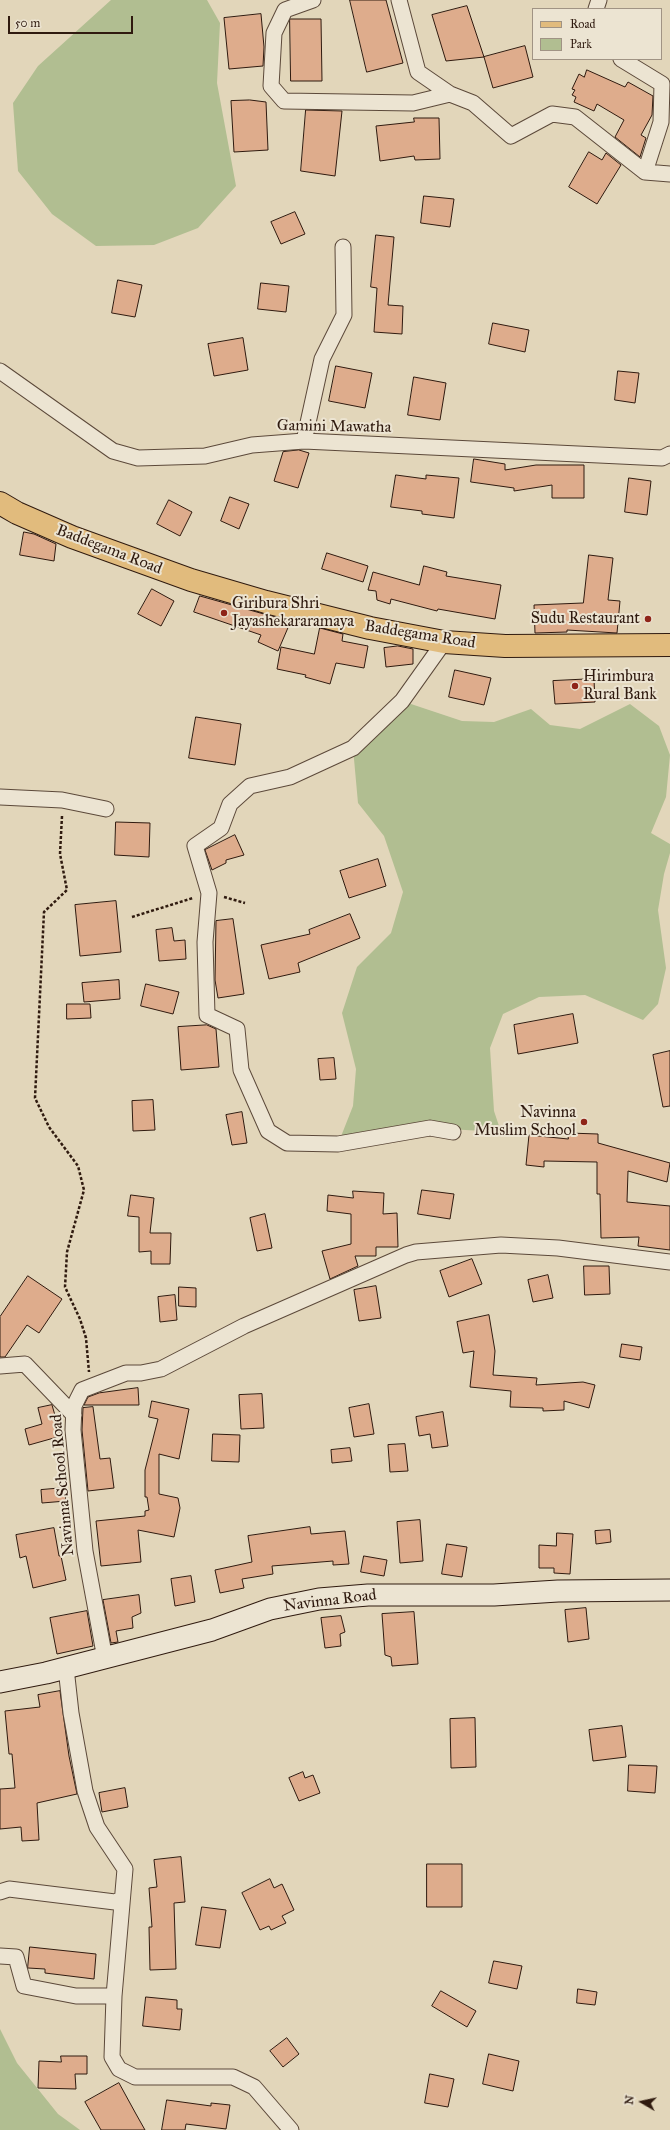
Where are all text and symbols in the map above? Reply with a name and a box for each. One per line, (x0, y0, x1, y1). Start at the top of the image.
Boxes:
scale bar (10, 8, 135, 34)
legend (532, 8, 662, 60)
text: 50 m (15, 16, 40, 30)
text: Road (570, 17, 596, 31)
text: Park (570, 37, 592, 51)
street label: Gamini Mawatha (277, 416, 391, 438)
street label: Baddegama Road (53, 521, 165, 579)
place label: Giribura Shri Jayashekararamaya (232, 594, 354, 632)
marker: Giribura Shri Jayashekararamaya (219, 608, 229, 618)
place label: Sudu Restaurant (531, 609, 640, 629)
marker: Sudu Restaurant (643, 614, 653, 624)
street label: Baddegama Road (363, 617, 477, 653)
place label: Hirimbura Rural Bank (583, 667, 657, 705)
marker: Hirimbura Rural Bank (570, 681, 580, 691)
place label: Navinna Muslim School (474, 1103, 576, 1141)
marker: Navinna Muslim School (579, 1117, 589, 1127)
street label: Navinna School Road (47, 1413, 79, 1557)
street label: Navinna Road (282, 1586, 378, 1616)
north arrow (622, 2082, 662, 2122)
text: N (623, 2094, 637, 2106)

